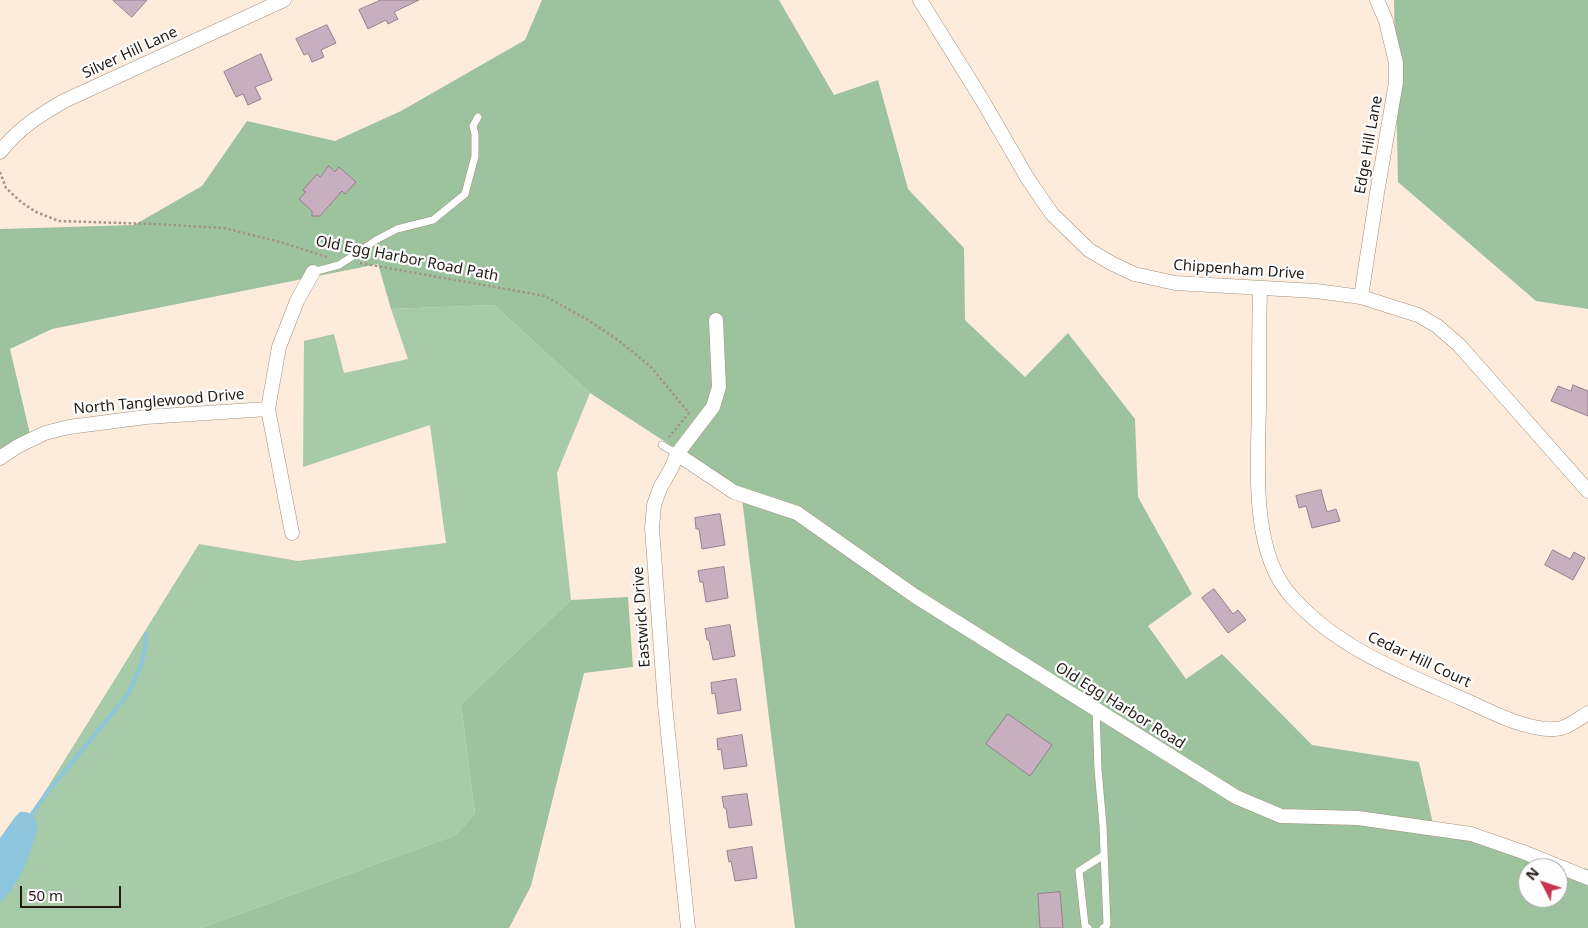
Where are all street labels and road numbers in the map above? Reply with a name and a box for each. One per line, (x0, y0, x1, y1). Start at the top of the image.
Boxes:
street label: Silver Hill Lane (80, 23, 180, 83)
street label: Edge Hill Lane (1351, 94, 1387, 196)
street label: Old Egg Harbor Road Path (314, 232, 500, 286)
street label: Chippenham Drive (1173, 256, 1305, 284)
street label: North Tanglewood Drive (73, 386, 245, 418)
street label: Eastwick Drive (629, 566, 655, 668)
street label: Cedar Hill Court (1365, 628, 1473, 692)
street label: Old Egg Harbor Road (1052, 659, 1188, 753)

